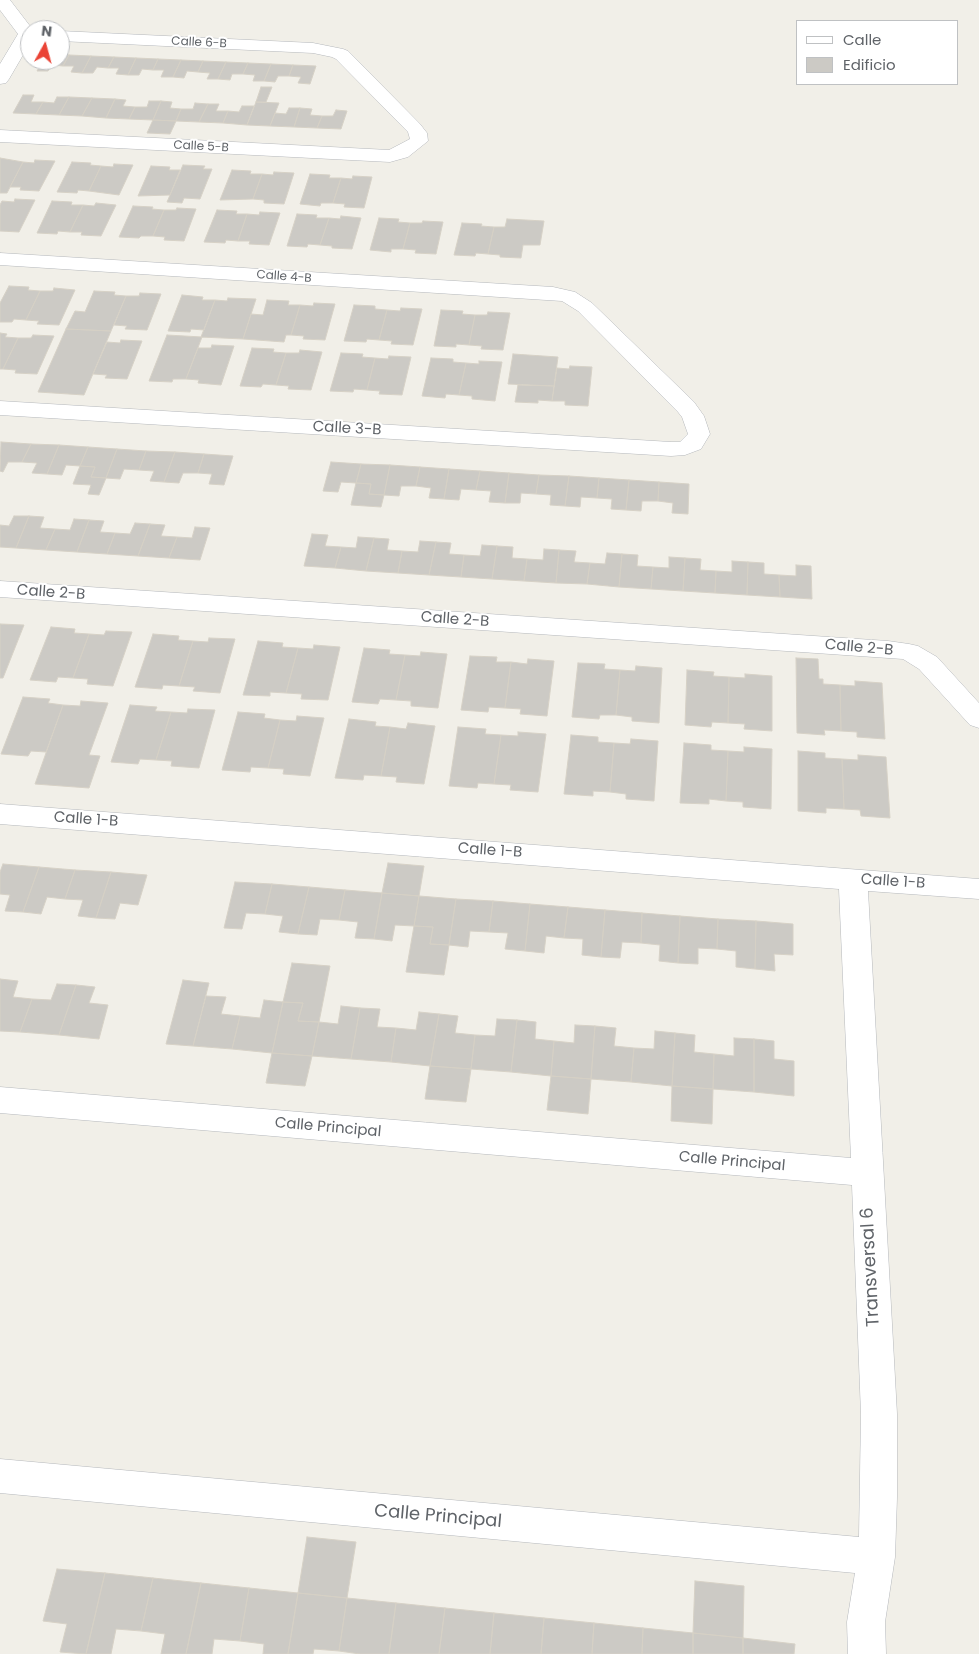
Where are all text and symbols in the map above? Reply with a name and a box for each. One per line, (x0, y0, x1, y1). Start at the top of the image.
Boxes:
north arrow (20, 20, 70, 70)
legend (796, 20, 959, 85)
text: N (40, 21, 53, 42)
text: Calle (843, 29, 881, 50)
street label: Calle 6-B (171, 34, 227, 52)
text: Edificio (843, 54, 896, 75)
street label: Calle 5-B (173, 138, 229, 156)
street label: Calle 4-B (256, 268, 312, 286)
street label: Calle 3-B (312, 418, 382, 440)
street label: Calle 2-B (16, 582, 86, 604)
street label: Calle 2-B (420, 609, 490, 631)
street label: Calle 2-B (824, 636, 894, 660)
street label: Calle 1-B (53, 809, 119, 831)
street label: Calle 1-B (457, 840, 523, 862)
street label: Calle 1-B (860, 871, 926, 893)
street label: Calle Principal (274, 1114, 382, 1142)
street label: Calle Principal (678, 1148, 786, 1176)
street label: Transversal 6 (857, 1207, 885, 1327)
street label: Calle Principal (373, 1501, 503, 1533)

